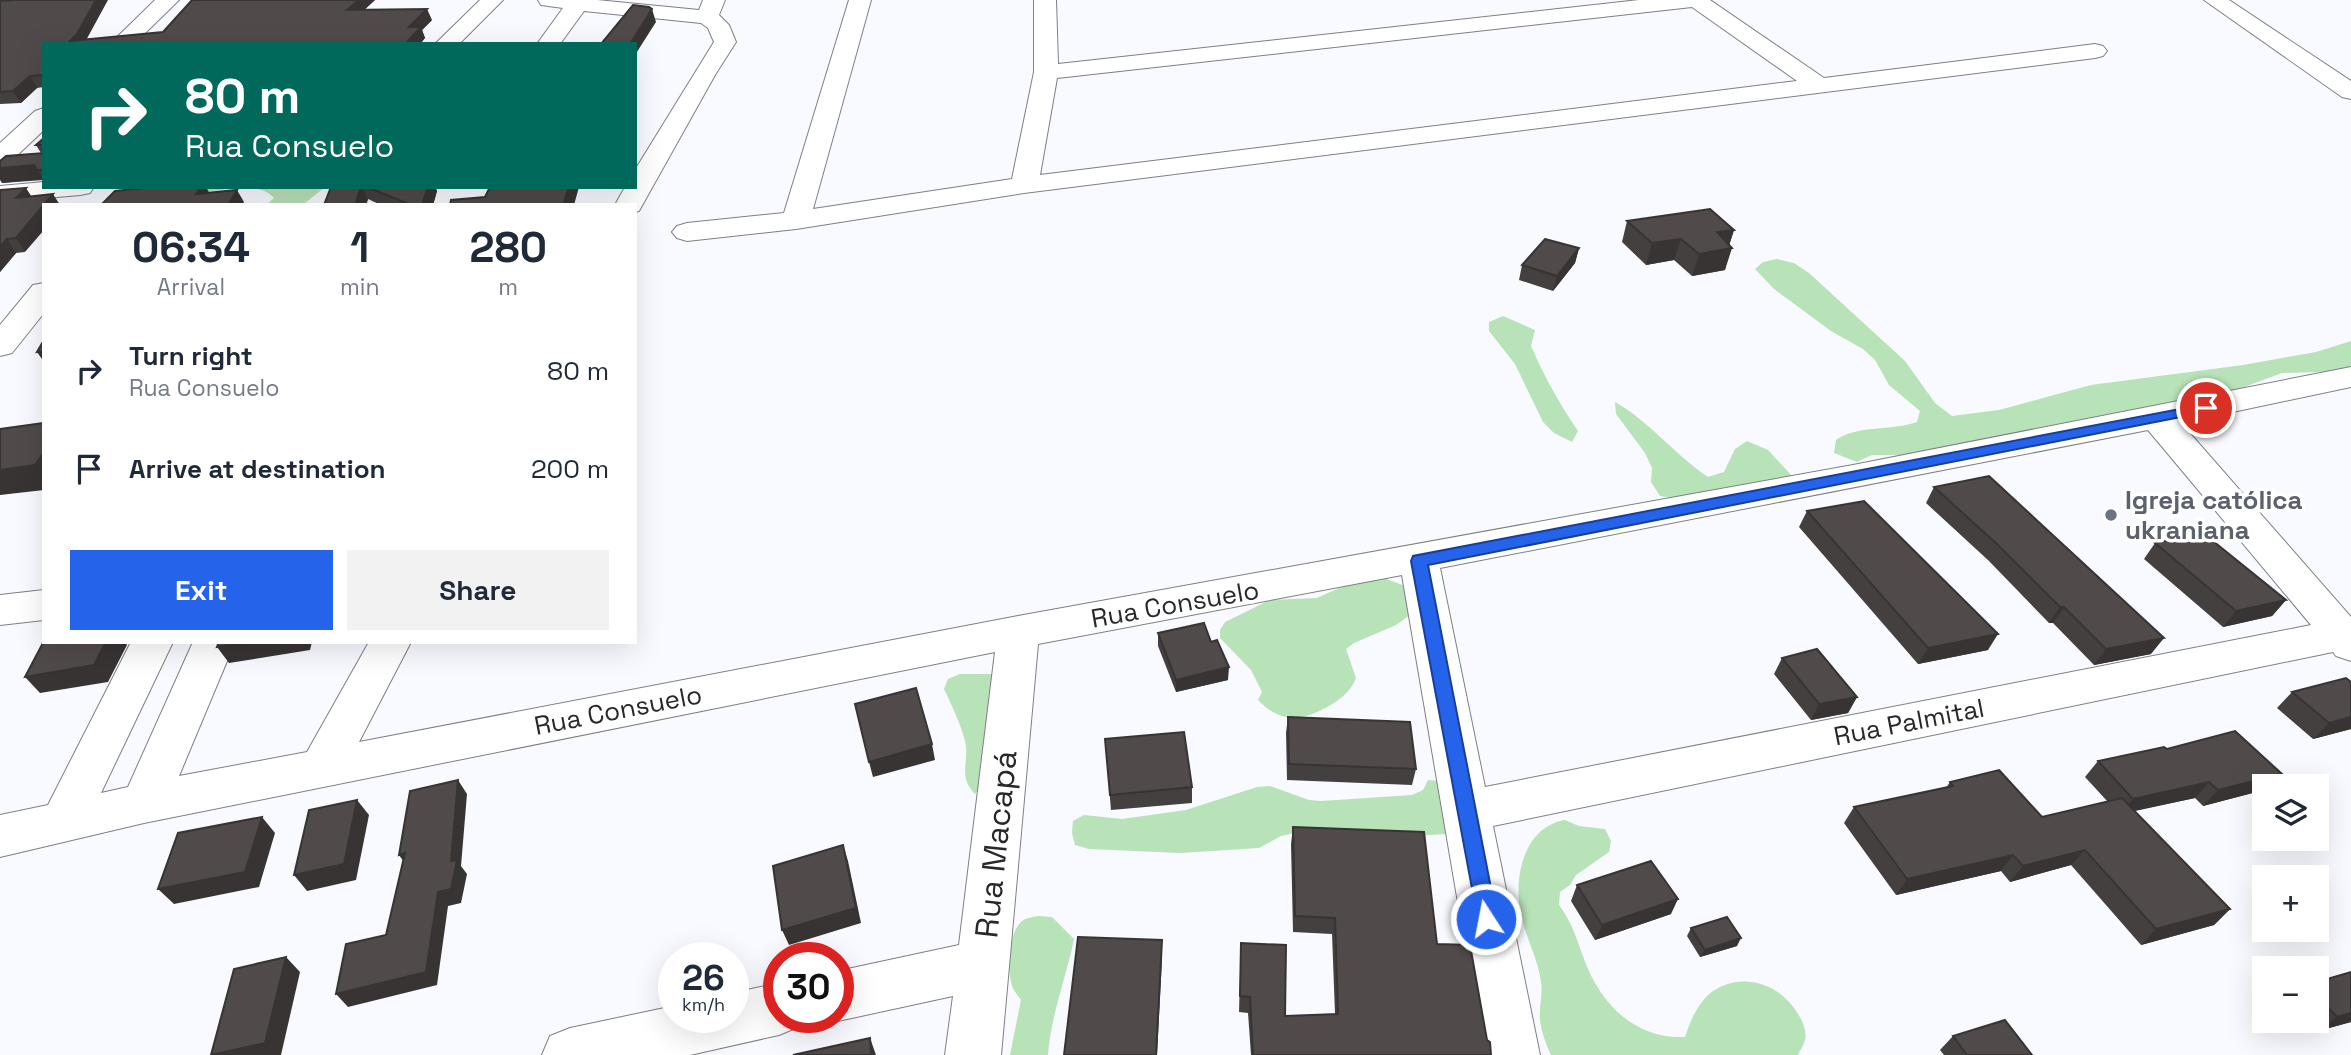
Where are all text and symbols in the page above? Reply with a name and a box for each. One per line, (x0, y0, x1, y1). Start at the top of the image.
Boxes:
text: 80 m (185, 65, 300, 127)
icon: right (70, 70, 161, 161)
text: Rua Consuelo (185, 126, 394, 166)
text: 06:34 (132, 221, 250, 274)
text: 1 (350, 221, 369, 274)
text: 280 (470, 221, 547, 274)
text: Arrival (157, 272, 225, 302)
text: min (340, 272, 380, 302)
text: m (498, 272, 518, 302)
text: Turn right (129, 339, 253, 373)
icon: right (70, 352, 108, 390)
text: 80 m (547, 354, 609, 388)
text: Rua Consuelo (129, 373, 279, 403)
pin (2176, 378, 2236, 438)
icon: arrive (2187, 389, 2225, 427)
icon: arrive (70, 450, 108, 488)
text: Arrive at destination (129, 452, 386, 486)
text: 200 m (531, 452, 609, 486)
place label: Igreja católica ukraniana (2125, 483, 2303, 547)
marker: Igreja católica ukraniana (2103, 507, 2119, 523)
button: Exit (70, 550, 333, 630)
button: Share (347, 550, 609, 630)
street label: Rua Consuelo (1088, 572, 1262, 636)
street label: Rua Consuelo (531, 677, 705, 743)
street label: Rua Palmital (1831, 691, 1987, 753)
street label: Rua Macapá (966, 748, 1026, 940)
map controls (2252, 774, 2329, 1033)
button: layers (2252, 774, 2329, 851)
button: + (2252, 865, 2329, 942)
position arrow (1449, 882, 1523, 956)
speed limit sign: 30 (763, 942, 854, 1033)
text: 26 (682, 956, 725, 1000)
button: − (2252, 956, 2329, 1033)
text: km/h (682, 993, 725, 1016)

